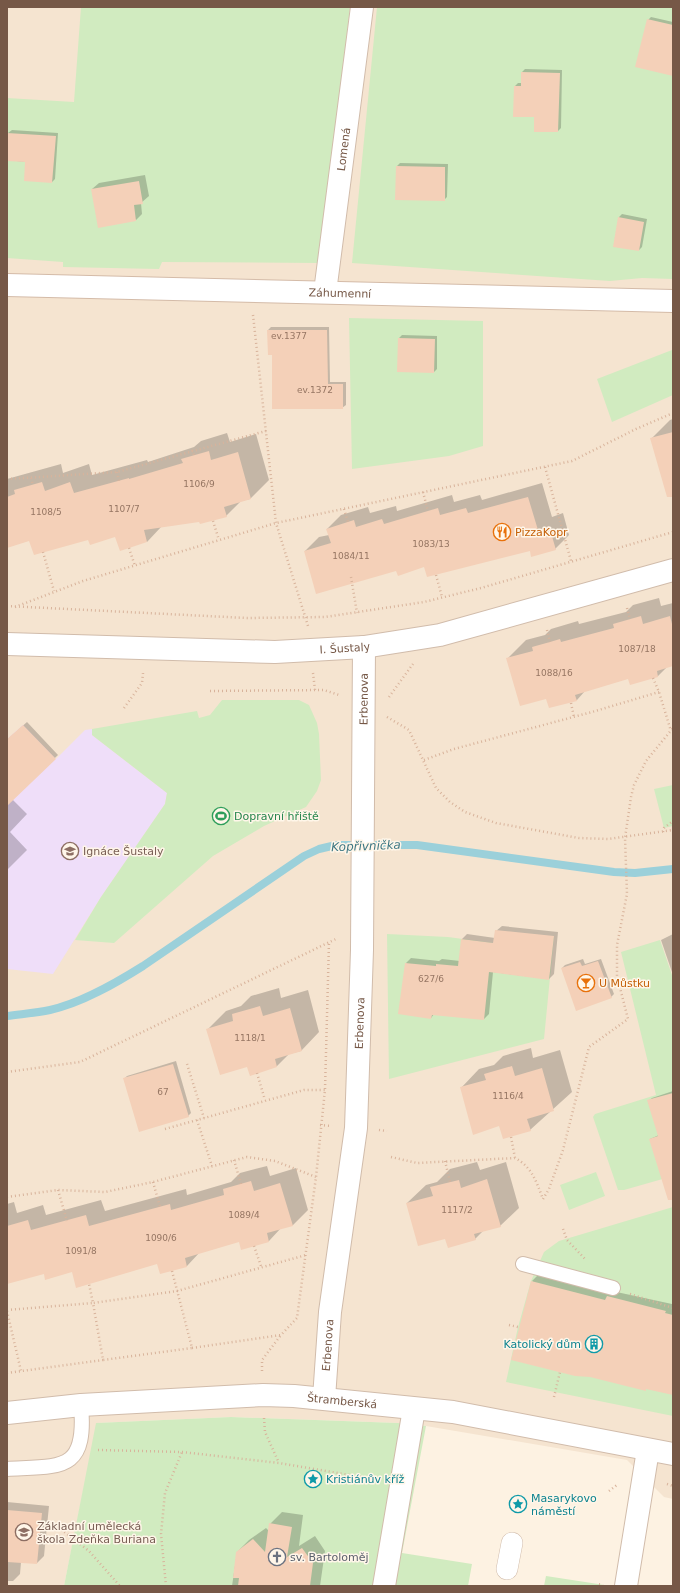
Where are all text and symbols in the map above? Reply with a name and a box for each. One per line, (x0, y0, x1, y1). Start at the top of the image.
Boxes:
street label: Lomená (334, 127, 353, 172)
street label: Záhumenní (308, 286, 372, 300)
house number: ev.1377 (271, 331, 307, 341)
house number: ev.1372 (297, 385, 333, 395)
house number: 1106/9 (183, 479, 215, 489)
house number: 1107/7 (108, 504, 140, 514)
house number: 1108/5 (30, 507, 62, 517)
restaurant icon: PizzaKopr (492, 522, 512, 542)
place label: PizzaKopr (515, 526, 568, 539)
house number: 1083/13 (412, 539, 450, 549)
house number: 1084/11 (332, 551, 370, 561)
street label: I. Šustaly (319, 640, 371, 656)
house number: 1087/18 (618, 644, 656, 654)
house number: 1088/16 (535, 668, 573, 678)
street label: Erbenova (357, 673, 370, 725)
sports icon: Dopravní hřiště (211, 806, 231, 826)
place label: Dopravní hřiště (234, 810, 319, 823)
water label: Kopřivnička (331, 838, 401, 854)
school or university icon: Ignáce Šustaly (60, 841, 80, 861)
place label: Ignáce Šustaly (83, 845, 164, 858)
bar icon: U Můstku (576, 973, 596, 993)
house number: 627/6 (418, 974, 444, 984)
place label: U Můstku (599, 977, 650, 990)
street label: Erbenova (352, 997, 367, 1049)
house number: 1118/1 (234, 1033, 266, 1043)
house number: 67 (157, 1087, 169, 1097)
house number: 1116/4 (492, 1091, 524, 1101)
house number: 1117/2 (441, 1205, 473, 1215)
house number: 1089/4 (228, 1210, 260, 1220)
house number: 1090/6 (145, 1233, 177, 1243)
house number: 1091/8 (65, 1246, 97, 1256)
street label: Erbenova (319, 1319, 336, 1372)
building icon: Katolický dům (584, 1334, 604, 1354)
place label: Katolický dům (503, 1338, 581, 1351)
street label: Štramberská (306, 1391, 378, 1411)
place icon: Kristiánův kříž (303, 1469, 323, 1489)
place label: Kristiánův kříž (326, 1473, 405, 1486)
place label: Masarykovo náměstí (531, 1492, 597, 1518)
place icon: Masarykovo náměstí (508, 1494, 528, 1514)
place label: Základní umělecká škola Zdeňka Buriana (37, 1520, 156, 1546)
school or university icon: Základní umělecká škola Zdeňka Buriana (14, 1522, 34, 1542)
church icon: sv. Bartoloměj (267, 1547, 287, 1567)
place label: sv. Bartoloměj (290, 1551, 369, 1564)

